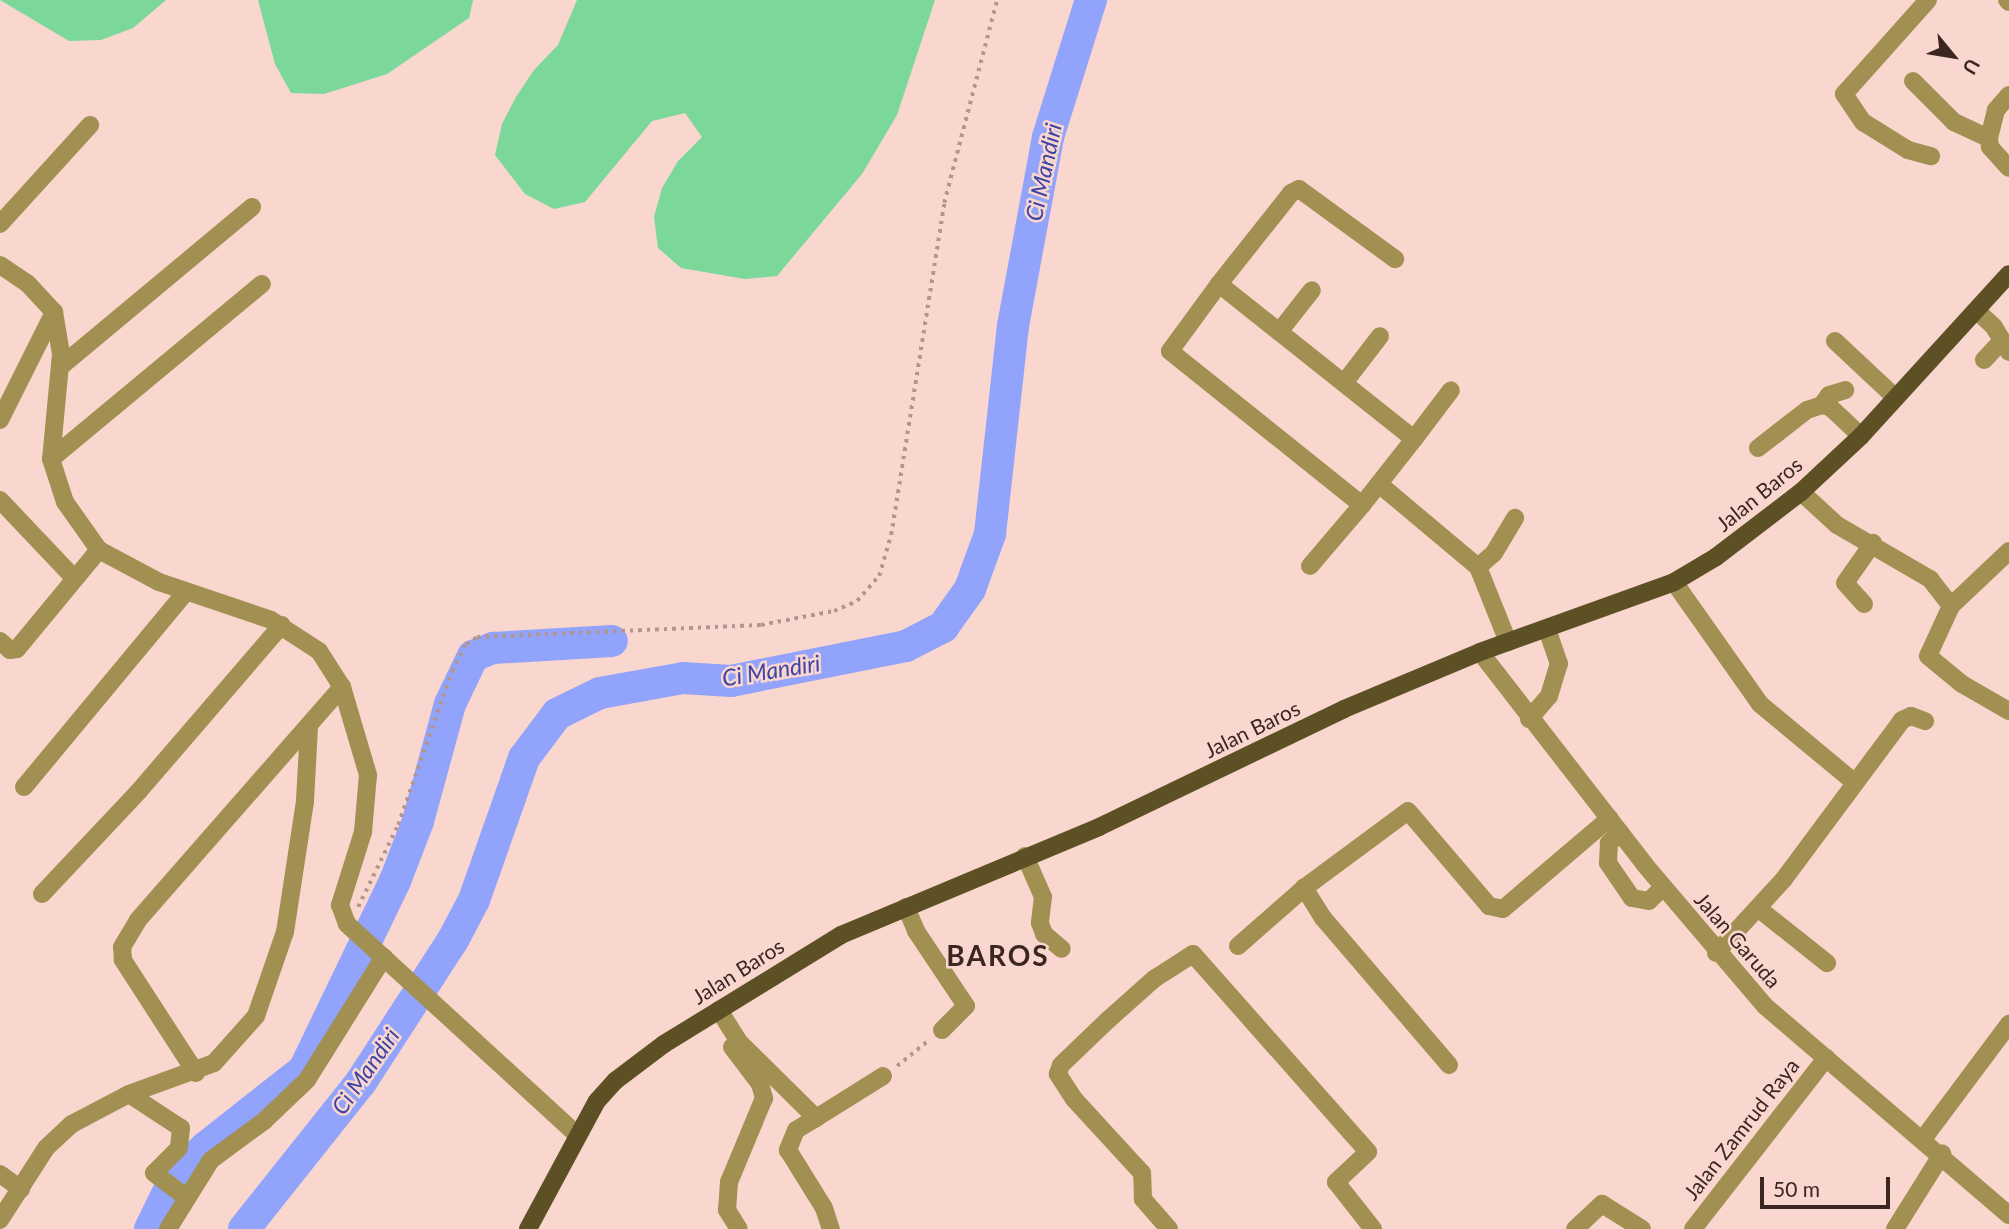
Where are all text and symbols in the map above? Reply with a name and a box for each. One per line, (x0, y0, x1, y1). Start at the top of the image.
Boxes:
north arrow (1918, 21, 1988, 91)
text: U (1958, 55, 1985, 79)
water label: Ci Mandiri (1019, 121, 1067, 223)
street label: Jalan Baros (1711, 452, 1807, 536)
water label: Ci Mandiri (720, 649, 822, 691)
street label: Jalan Baros (1200, 695, 1304, 763)
street label: Jalan Garuda (1690, 887, 1786, 993)
street label: Jalan Baros (687, 933, 789, 1009)
district label: BAROS (947, 938, 1049, 972)
water label: Ci Mandiri (325, 1023, 405, 1119)
street label: Jalan Zamrud Raya (1678, 1053, 1804, 1205)
scale bar (1764, 1162, 1894, 1206)
text: 50 m (1773, 1176, 1820, 1201)

